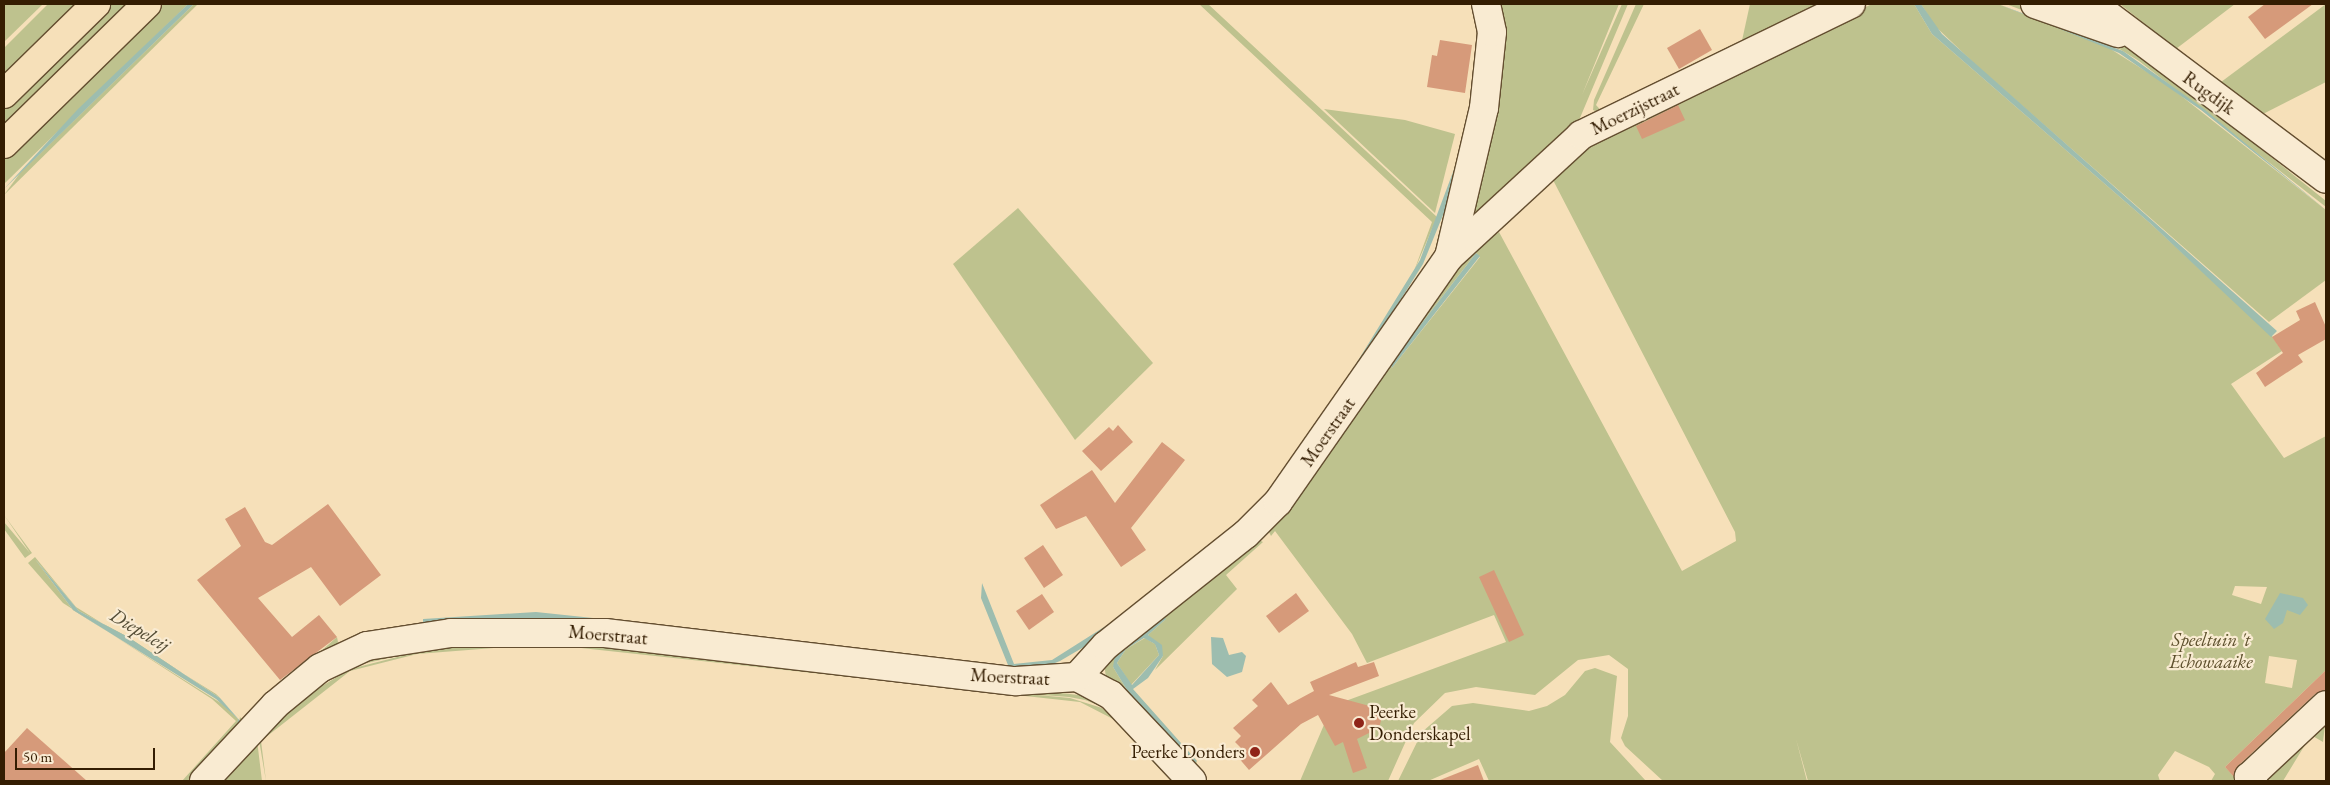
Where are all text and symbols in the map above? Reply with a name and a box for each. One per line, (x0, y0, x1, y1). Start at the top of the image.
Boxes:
street label: Rugdijk (2178, 66, 2240, 120)
street label: Moerzijstraat (1587, 78, 1683, 140)
street label: Moerstraat (1296, 393, 1360, 471)
water label: Diepeleij (106, 603, 174, 657)
street label: Moerstraat (567, 620, 649, 650)
park label: Speeltuin 't Echowaaike (2169, 629, 2253, 673)
street label: Moerstraat (970, 664, 1050, 690)
place label: Peerke Donderskapel (1369, 701, 1471, 745)
marker: Peerke Donderskapel (1353, 717, 1365, 729)
scale bar (18, 738, 158, 770)
place label: Peerke Donders (1131, 741, 1245, 763)
marker: Peerke Donders (1249, 746, 1261, 758)
text: 50 m (23, 747, 52, 766)

